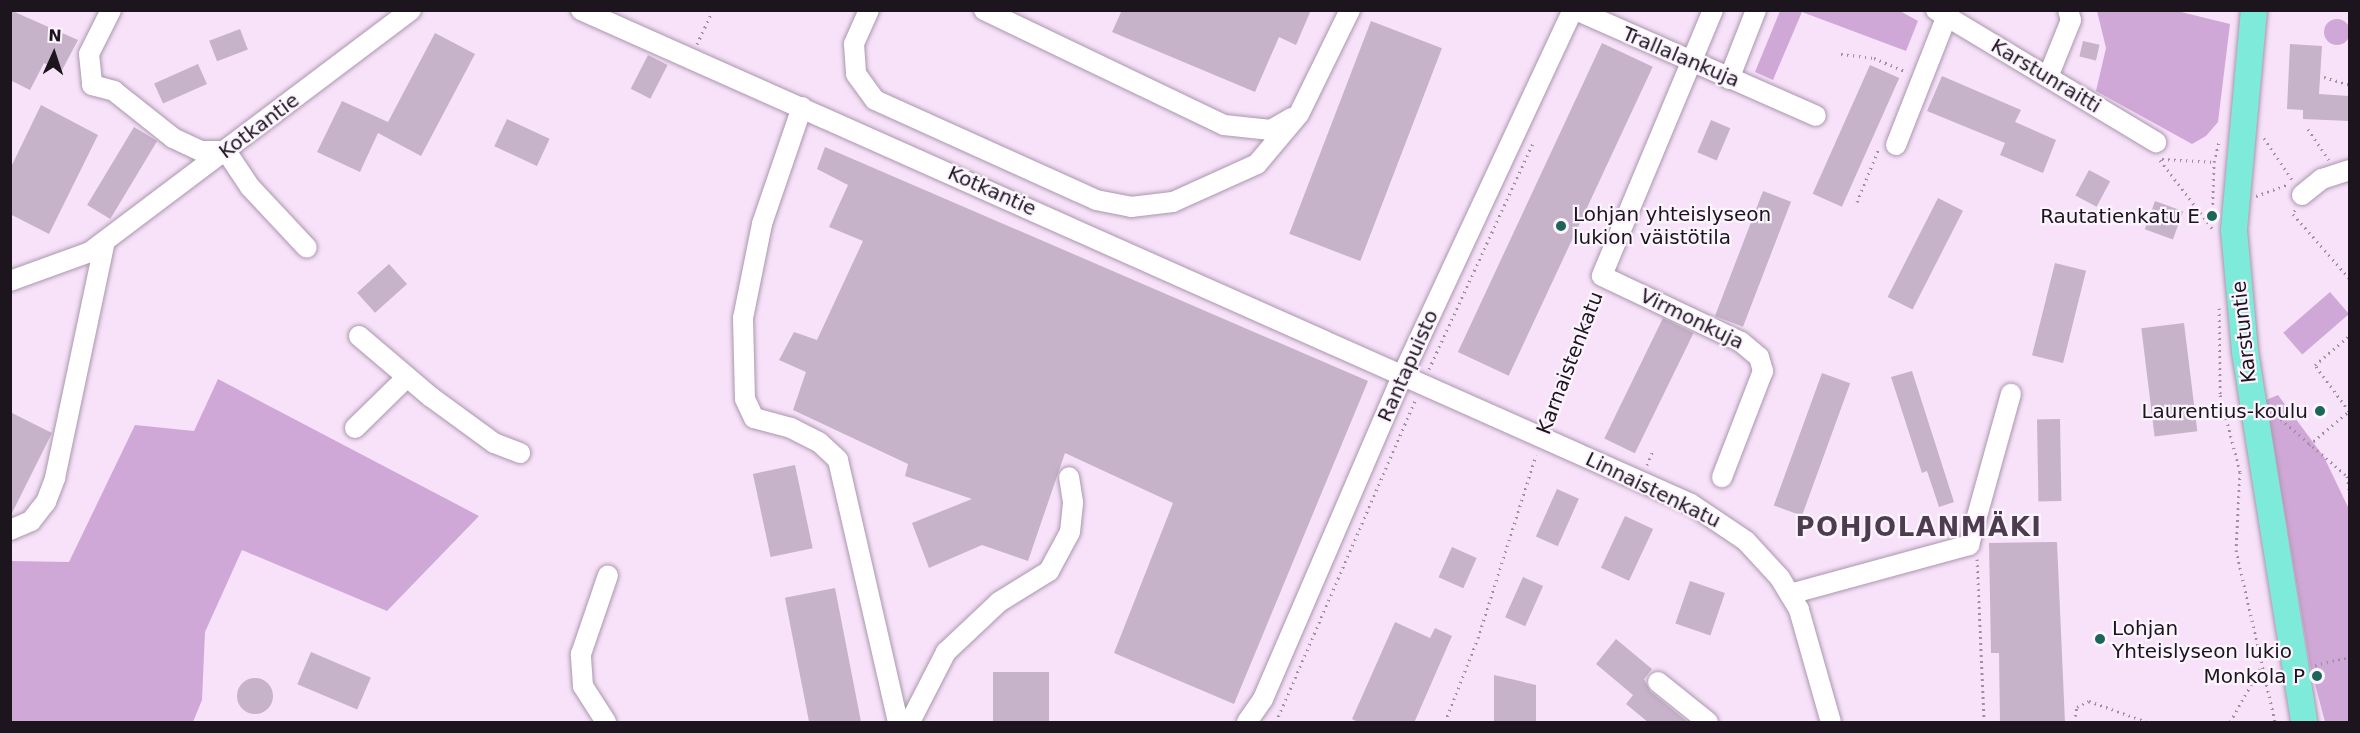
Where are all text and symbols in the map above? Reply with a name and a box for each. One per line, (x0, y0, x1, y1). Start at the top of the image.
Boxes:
street label: Trallalankuja (1619, 22, 1743, 92)
north arrow (24, 24, 84, 84)
text: N (48, 26, 62, 45)
street label: Karstunraitti (1987, 34, 2105, 118)
street label: Kotkantie (214, 88, 304, 164)
street label: Kotkantie (944, 161, 1040, 221)
place label: Lohjan yhteislyseon lukion väistötila (1573, 202, 1771, 249)
place label: Rautatienkatu E (2040, 204, 2200, 228)
marker: Rautatienkatu E (2205, 209, 2219, 223)
marker: Lohjan yhteislyseon lukion väistötila (1554, 219, 1568, 233)
street label: Karstuntie (2227, 280, 2261, 384)
street label: Virmonkuja (1636, 284, 1748, 354)
street label: Karnaistenkatu (1532, 288, 1608, 438)
street label: Rantapuisto (1373, 306, 1443, 426)
place label: Laurentius-koulu (2141, 399, 2308, 423)
marker: Laurentius-koulu (2313, 404, 2327, 418)
street label: Linnaistenkatu (1582, 447, 1724, 533)
district label: POHJOLANMÄKI (1796, 512, 2042, 544)
place label: Lohjan Yhteislyseon lukio (2112, 616, 2292, 663)
marker: Lohjan Yhteislyseon lukio (2093, 632, 2107, 646)
place label: Monkola P (2203, 664, 2305, 688)
marker: Monkola P (2310, 669, 2324, 683)

